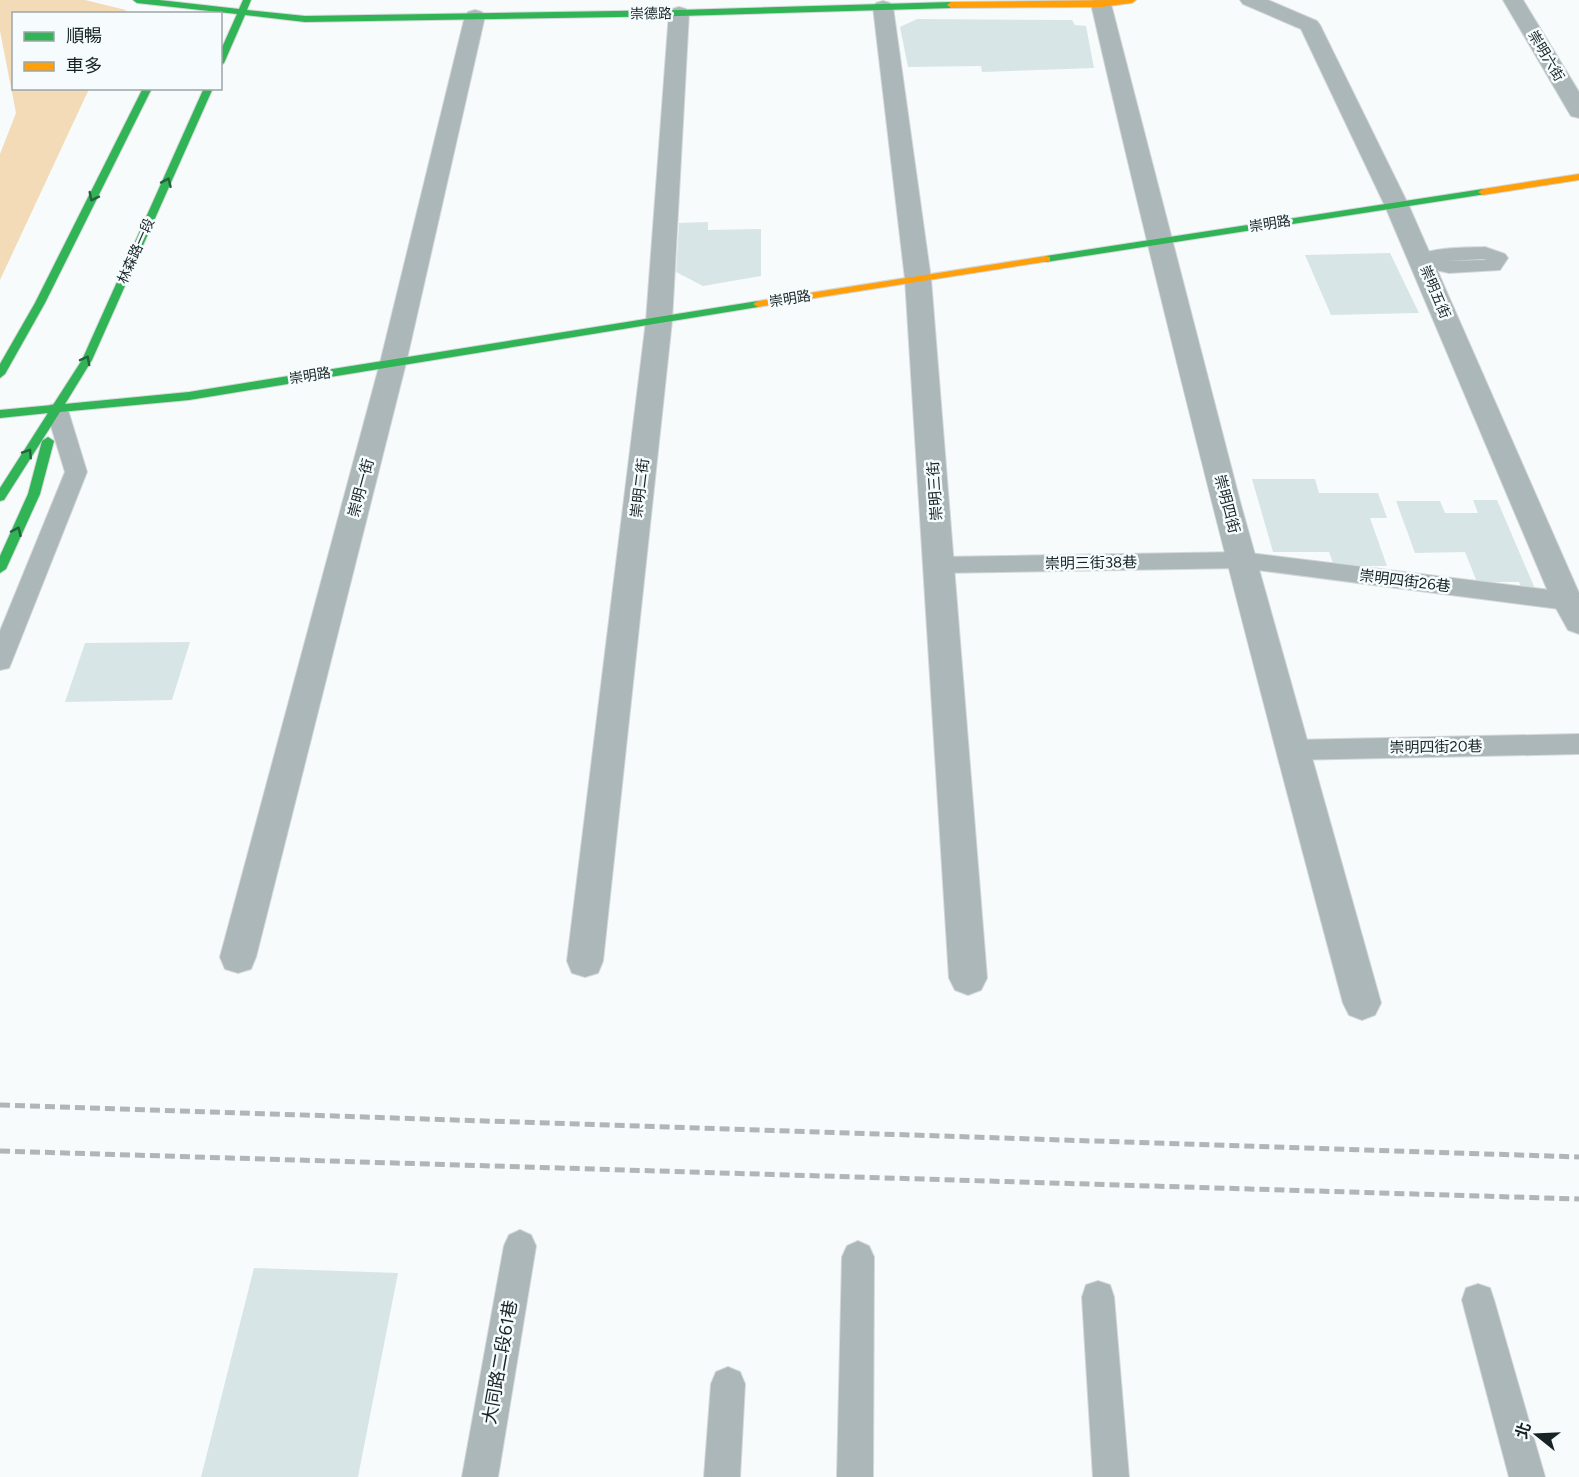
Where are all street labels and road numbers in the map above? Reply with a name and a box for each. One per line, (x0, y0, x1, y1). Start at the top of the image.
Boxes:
street label: 崇德路 (630, 5, 672, 23)
street label: 崇明六街 (1524, 28, 1568, 84)
street label: 崇明路 (1248, 212, 1292, 236)
street label: 林森路一段 (114, 216, 158, 286)
street label: 崇明五街 (1416, 263, 1454, 321)
street label: 崇明路 (768, 287, 812, 311)
street label: 崇明路 (288, 364, 332, 388)
street label: 崇明一街 (345, 457, 377, 519)
street label: 崇明二街 (627, 457, 653, 519)
street label: 崇明三街 (924, 460, 946, 522)
street label: 崇明四街 (1211, 473, 1243, 535)
street label: 崇明三街38巷 (1045, 553, 1137, 573)
street label: 崇明四街26巷 (1358, 566, 1452, 596)
street label: 崇明四街20巷 (1389, 737, 1483, 757)
street label: 大同路二段61巷 (478, 1298, 522, 1426)

